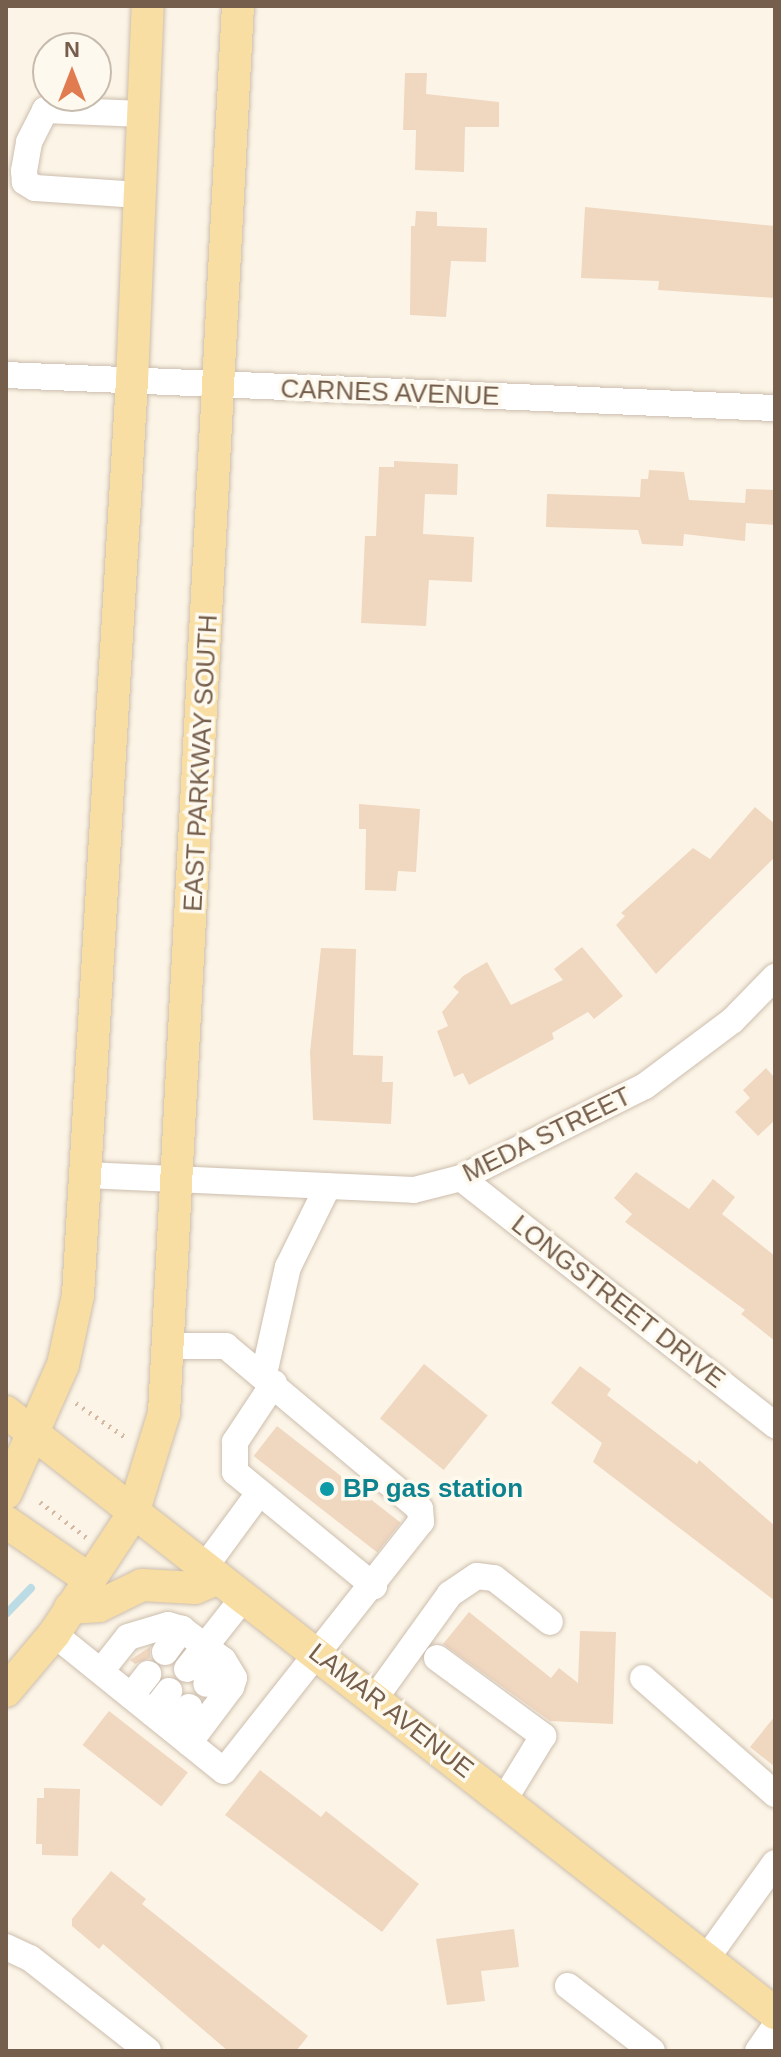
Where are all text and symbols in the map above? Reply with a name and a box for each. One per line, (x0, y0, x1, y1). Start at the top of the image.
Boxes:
north arrow (32, 32, 112, 112)
text: N (64, 37, 80, 62)
street label: CARNES AVENUE (279, 374, 501, 412)
street label: EAST PARKWAY SOUTH (178, 613, 224, 913)
street label: MEDA STREET (457, 1080, 637, 1190)
street label: LONGSTREET DRIVE (505, 1209, 731, 1395)
place label: BP gas station (343, 1473, 524, 1505)
marker: BP gas station (318, 1480, 336, 1498)
street label: LAMAR AVENUE (302, 1637, 480, 1785)

